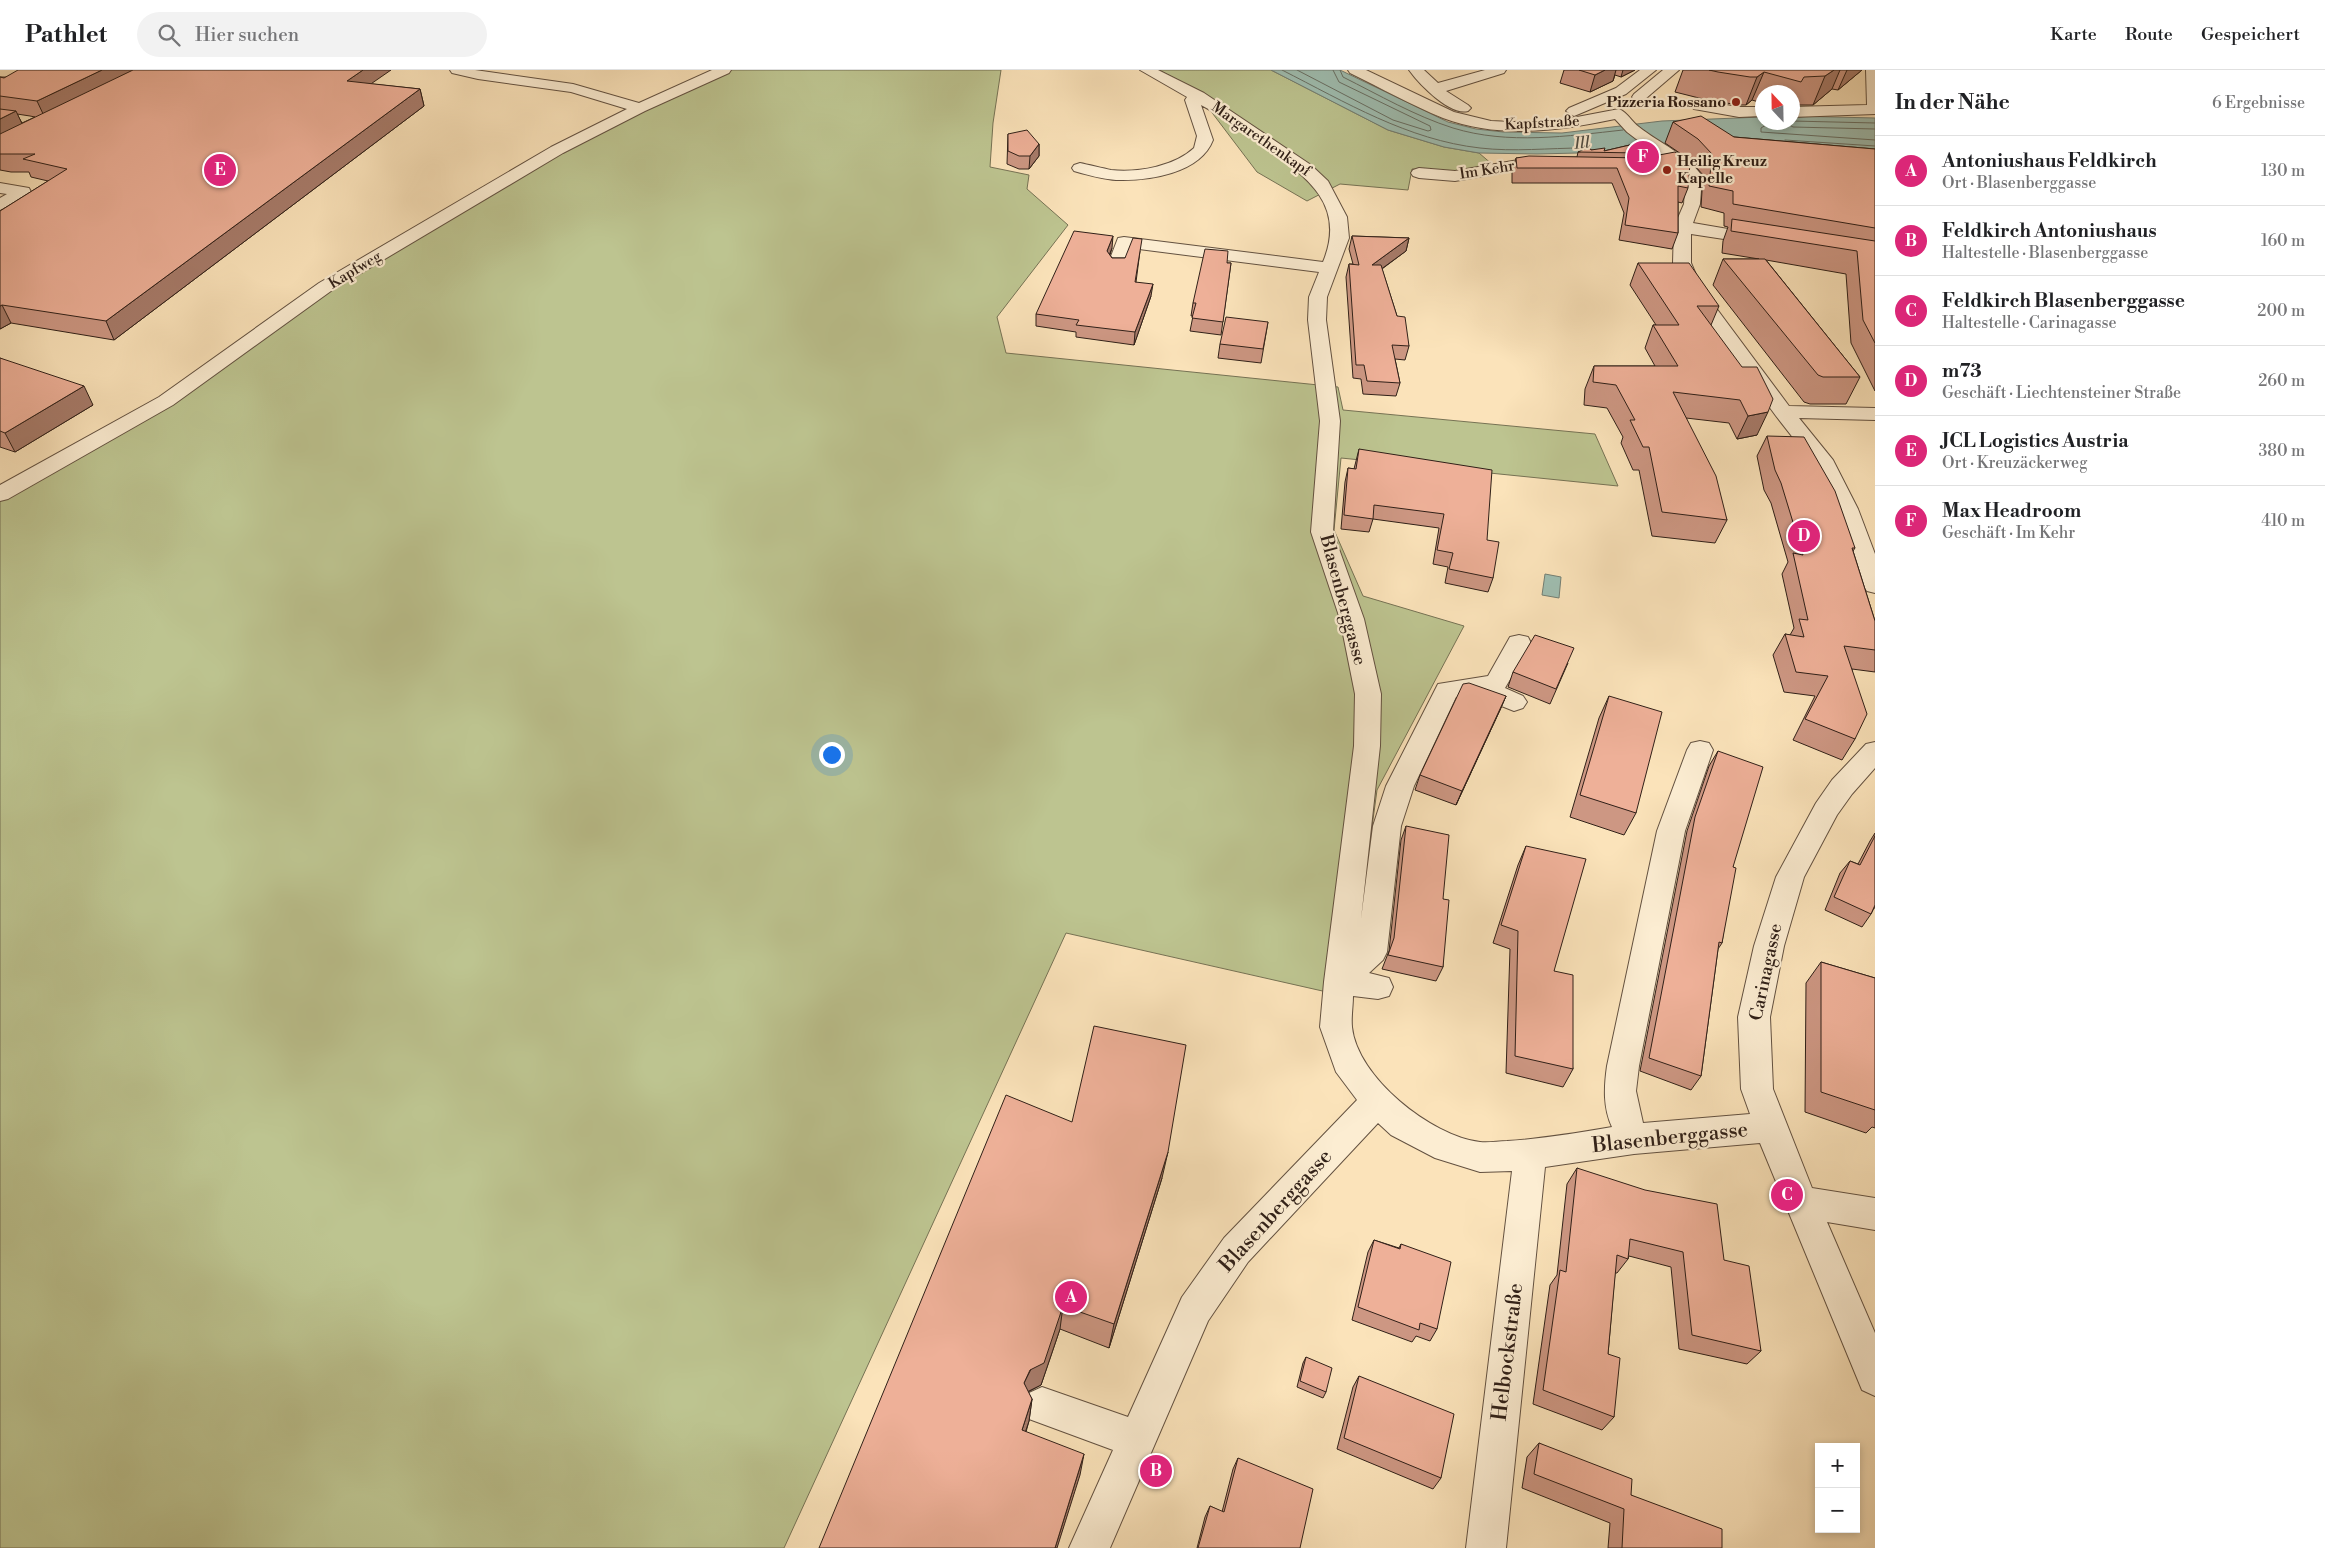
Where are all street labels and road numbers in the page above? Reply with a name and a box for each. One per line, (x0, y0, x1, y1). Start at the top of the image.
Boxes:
street label: Margarethenkapf (1208, 98, 1315, 181)
street label: Kapfstraße (1504, 112, 1580, 134)
street label: Im Kehr (1458, 156, 1517, 184)
street label: Kapfweg (325, 247, 385, 293)
street label: Blasenberggasse (1314, 531, 1371, 668)
street label: Carinagasse (1744, 921, 1788, 1023)
street label: Blasenberggasse (1590, 1117, 1749, 1159)
street label: Blasenberggasse (1213, 1144, 1338, 1279)
street label: Helbockstraße (1487, 1282, 1529, 1422)

